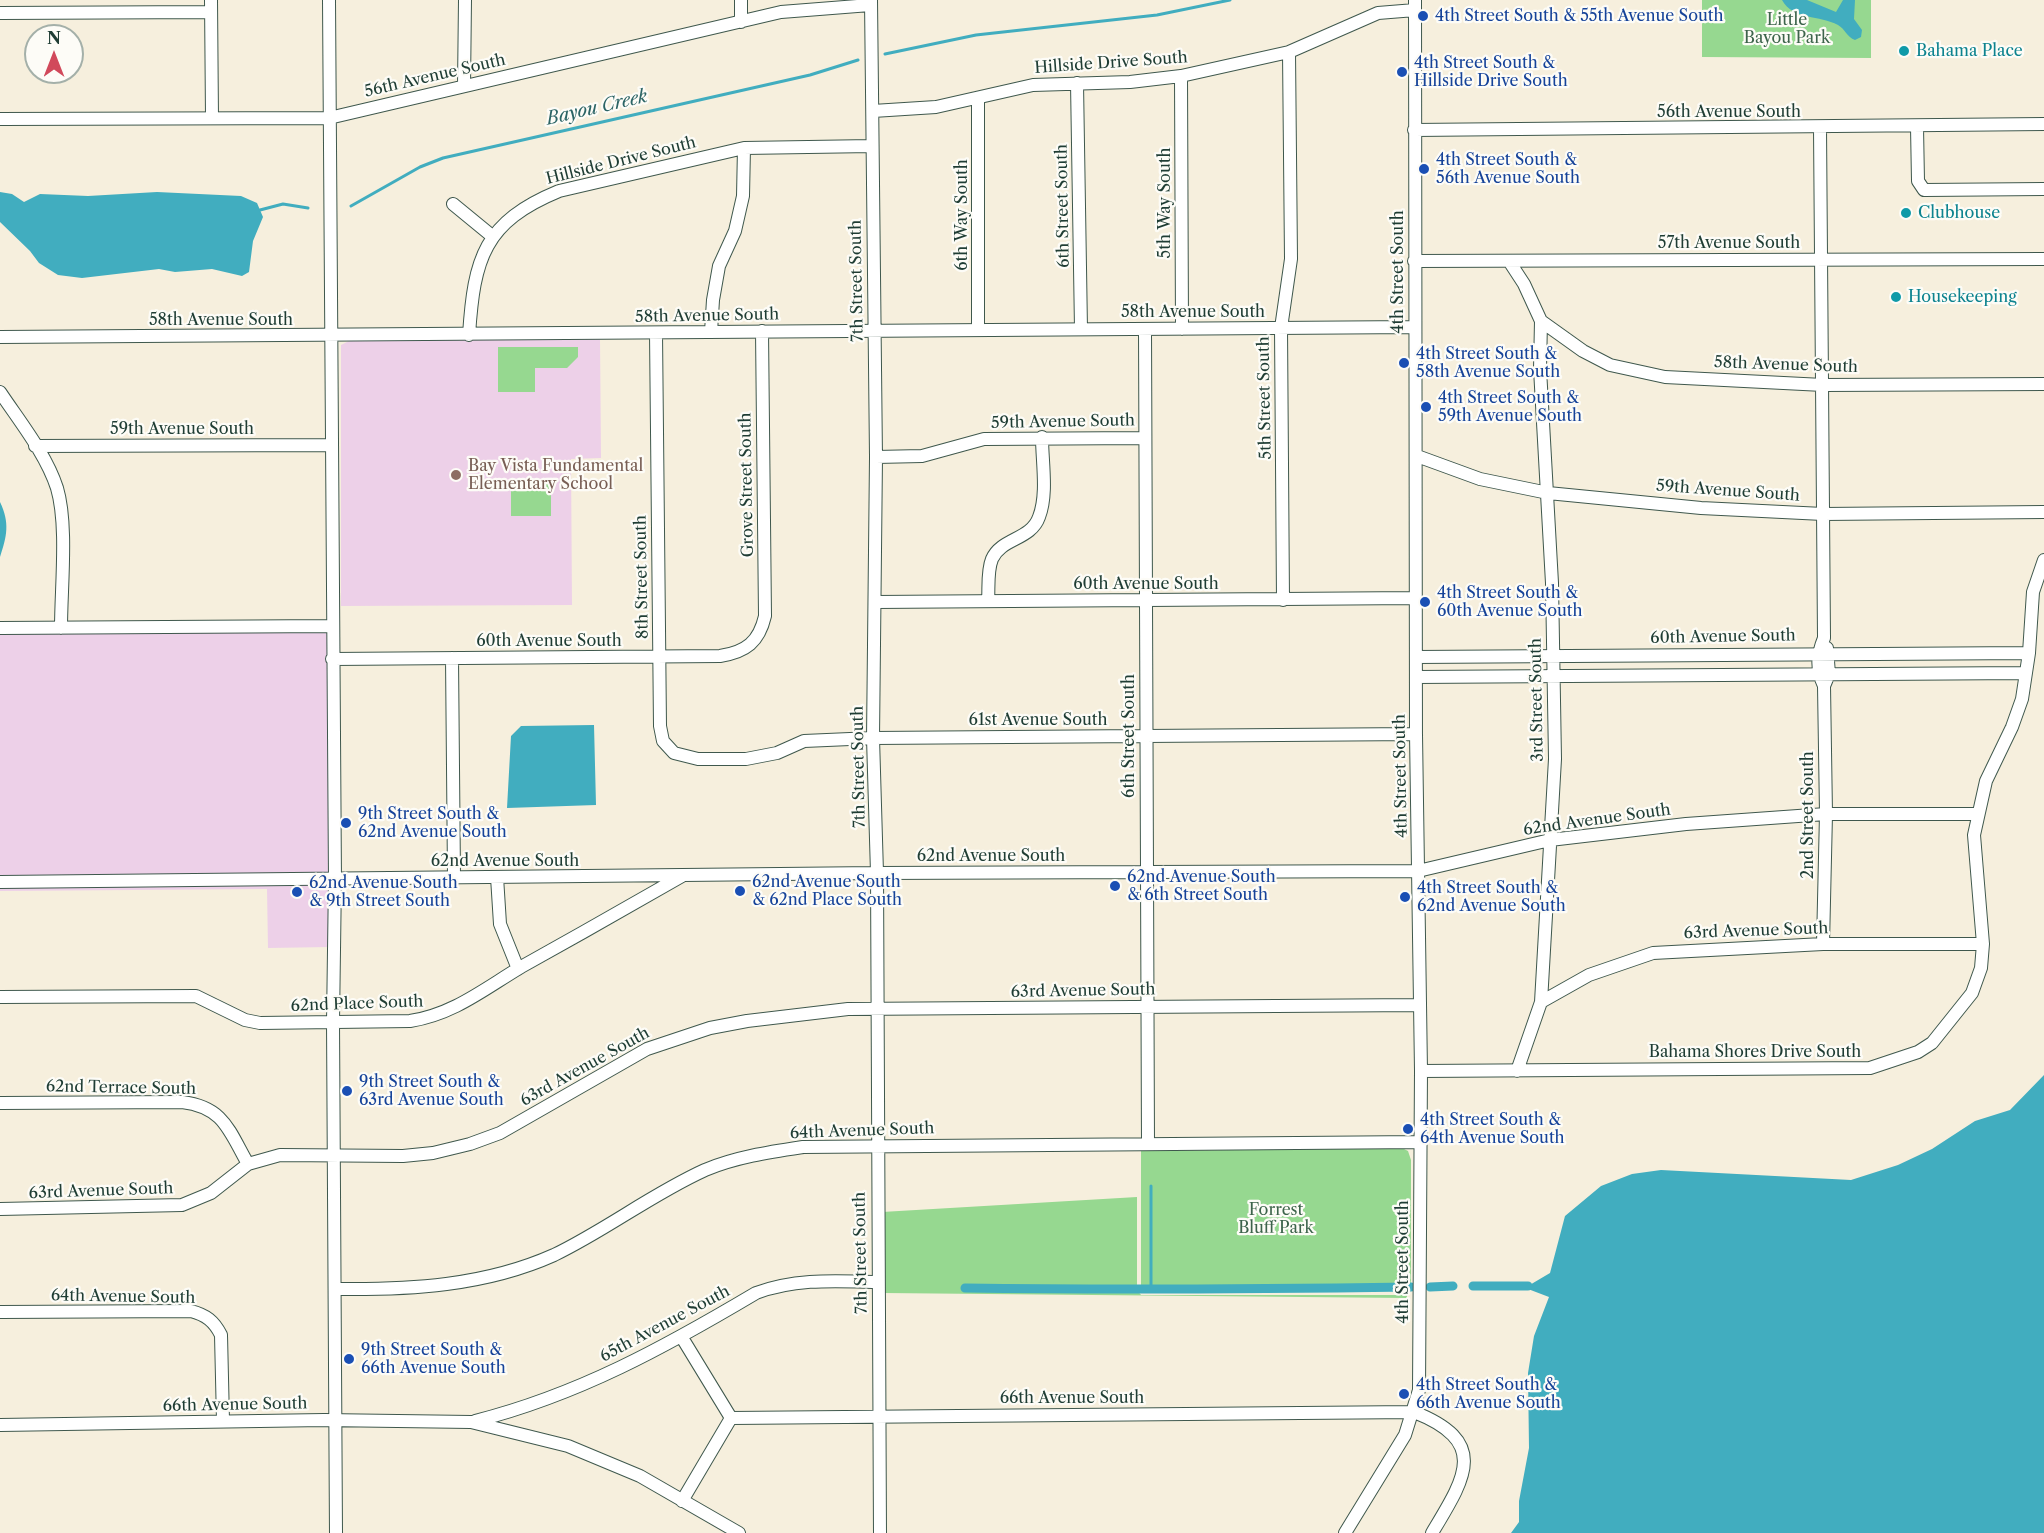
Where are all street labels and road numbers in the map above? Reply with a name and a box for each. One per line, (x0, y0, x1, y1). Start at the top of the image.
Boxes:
street label: Hillside Drive South (1034, 48, 1188, 78)
street label: 56th Avenue South (363, 50, 507, 102)
street label: 56th Avenue South (1657, 102, 1801, 122)
street label: Hillside Drive South (544, 133, 698, 189)
street label: 6th Street South (1052, 144, 1074, 268)
street label: 5th Way South (1155, 148, 1175, 258)
street label: 6th Way South (952, 159, 972, 271)
street label: 4th Street South (1388, 210, 1408, 334)
street label: 7th Street South (846, 220, 868, 342)
street label: 57th Avenue South (1658, 233, 1800, 253)
street label: 58th Avenue South (1121, 302, 1265, 322)
street label: 58th Avenue South (635, 305, 779, 327)
street label: 58th Avenue South (149, 310, 293, 330)
street label: 5th Street South (1254, 336, 1276, 460)
street label: 58th Avenue South (1714, 353, 1858, 377)
street label: 59th Avenue South (991, 411, 1135, 433)
street label: Grove Street South (736, 412, 758, 558)
street label: 59th Avenue South (110, 419, 254, 439)
street label: 59th Avenue South (1655, 476, 1801, 506)
street label: 8th Street South (631, 515, 653, 639)
street label: 60th Avenue South (1073, 574, 1219, 594)
street label: 60th Avenue South (1650, 626, 1796, 648)
street label: 60th Avenue South (476, 631, 622, 651)
street label: 3rd Street South (1526, 638, 1548, 762)
street label: 6th Street South (1119, 674, 1139, 798)
street label: 7th Street South (848, 706, 870, 828)
street label: 61st Avenue South (969, 710, 1107, 730)
street label: 4th Street South (1390, 714, 1412, 838)
street label: 2nd Street South (1798, 751, 1818, 879)
street label: 62nd Avenue South (1522, 800, 1672, 840)
street label: 62nd Avenue South (917, 846, 1065, 866)
street label: 62nd Avenue South (431, 851, 579, 871)
street label: 63rd Avenue South (1683, 919, 1829, 943)
street label: 63rd Avenue South (1010, 980, 1156, 1002)
street label: 62nd Place South (290, 992, 424, 1016)
street label: 63rd Avenue South (517, 1024, 653, 1110)
street label: Bahama Shores Drive South (1649, 1042, 1861, 1062)
street label: 62nd Terrace South (46, 1077, 196, 1099)
street label: 64th Avenue South (789, 1119, 935, 1143)
street label: 63rd Avenue South (28, 1179, 174, 1203)
street label: 7th Street South (850, 1192, 872, 1314)
street label: 4th Street South (1393, 1200, 1413, 1324)
street label: 65th Avenue South (597, 1282, 733, 1366)
street label: 64th Avenue South (51, 1286, 195, 1308)
street label: 66th Avenue South (1000, 1388, 1144, 1408)
street label: 66th Avenue South (162, 1394, 308, 1416)

